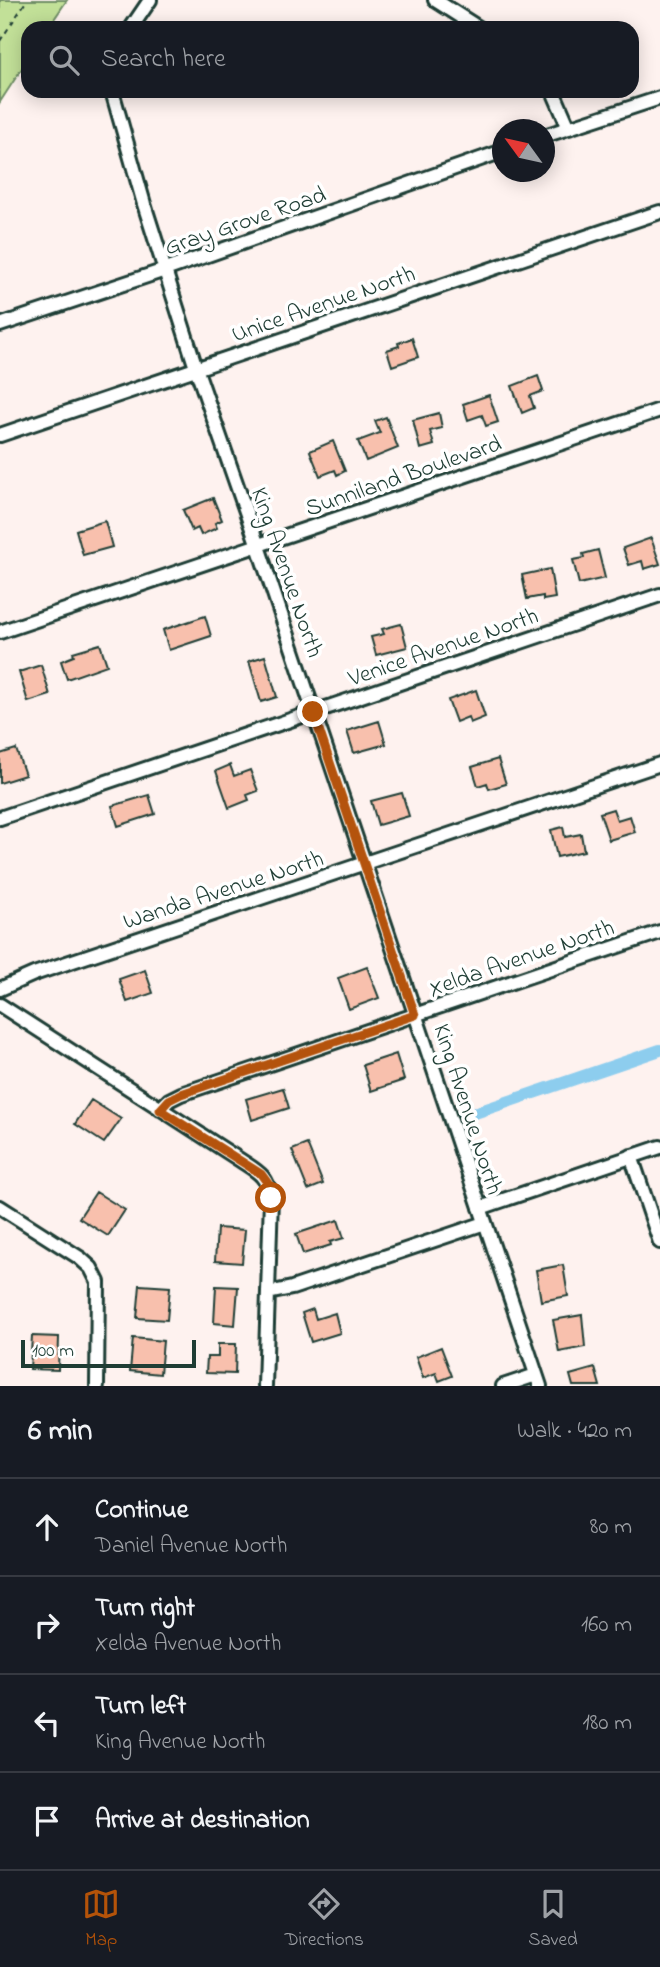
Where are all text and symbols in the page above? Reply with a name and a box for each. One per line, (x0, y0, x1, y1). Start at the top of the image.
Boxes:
search box (21, 21, 639, 98)
icon: search (45, 41, 83, 79)
text: Search here (101, 41, 226, 79)
north arrow (492, 119, 555, 182)
street label: Gray Grove Road (160, 178, 332, 267)
street label: Unice Avenue North (227, 258, 420, 353)
street label: Sunniland Boulevard (301, 427, 507, 527)
street label: King Avenue North (240, 483, 331, 663)
street label: Venice Avenue North (343, 599, 544, 698)
route end (297, 696, 328, 727)
street label: Wanda Avenue North (119, 842, 329, 940)
street label: Xelda Avenue North (424, 911, 619, 1008)
street label: King Avenue North (422, 1020, 511, 1200)
route start (255, 1182, 286, 1213)
scale bar (21, 1337, 196, 1369)
text: 100 m (32, 1338, 74, 1365)
text: 6 min (28, 1410, 92, 1454)
text: Walk · 420 m (517, 1415, 632, 1448)
text: Continue (95, 1492, 188, 1530)
icon: ahead (28, 1508, 66, 1546)
text: 80 m (590, 1511, 632, 1544)
text: Daniel Avenue North (95, 1530, 288, 1563)
text: Turn right (95, 1590, 195, 1628)
icon: right (28, 1606, 66, 1644)
text: 160 m (581, 1609, 632, 1642)
text: Xelda Avenue North (95, 1628, 281, 1661)
text: Turn left (95, 1688, 186, 1726)
icon: left (28, 1704, 66, 1742)
text: 180 m (583, 1707, 632, 1740)
text: King Avenue North (95, 1726, 266, 1759)
icon: arrive (28, 1802, 66, 1840)
text: Arrive at destination (95, 1802, 310, 1840)
tab: Map (82, 1885, 120, 1954)
tab: Directions (285, 1885, 364, 1954)
tab: Saved (528, 1885, 578, 1954)

